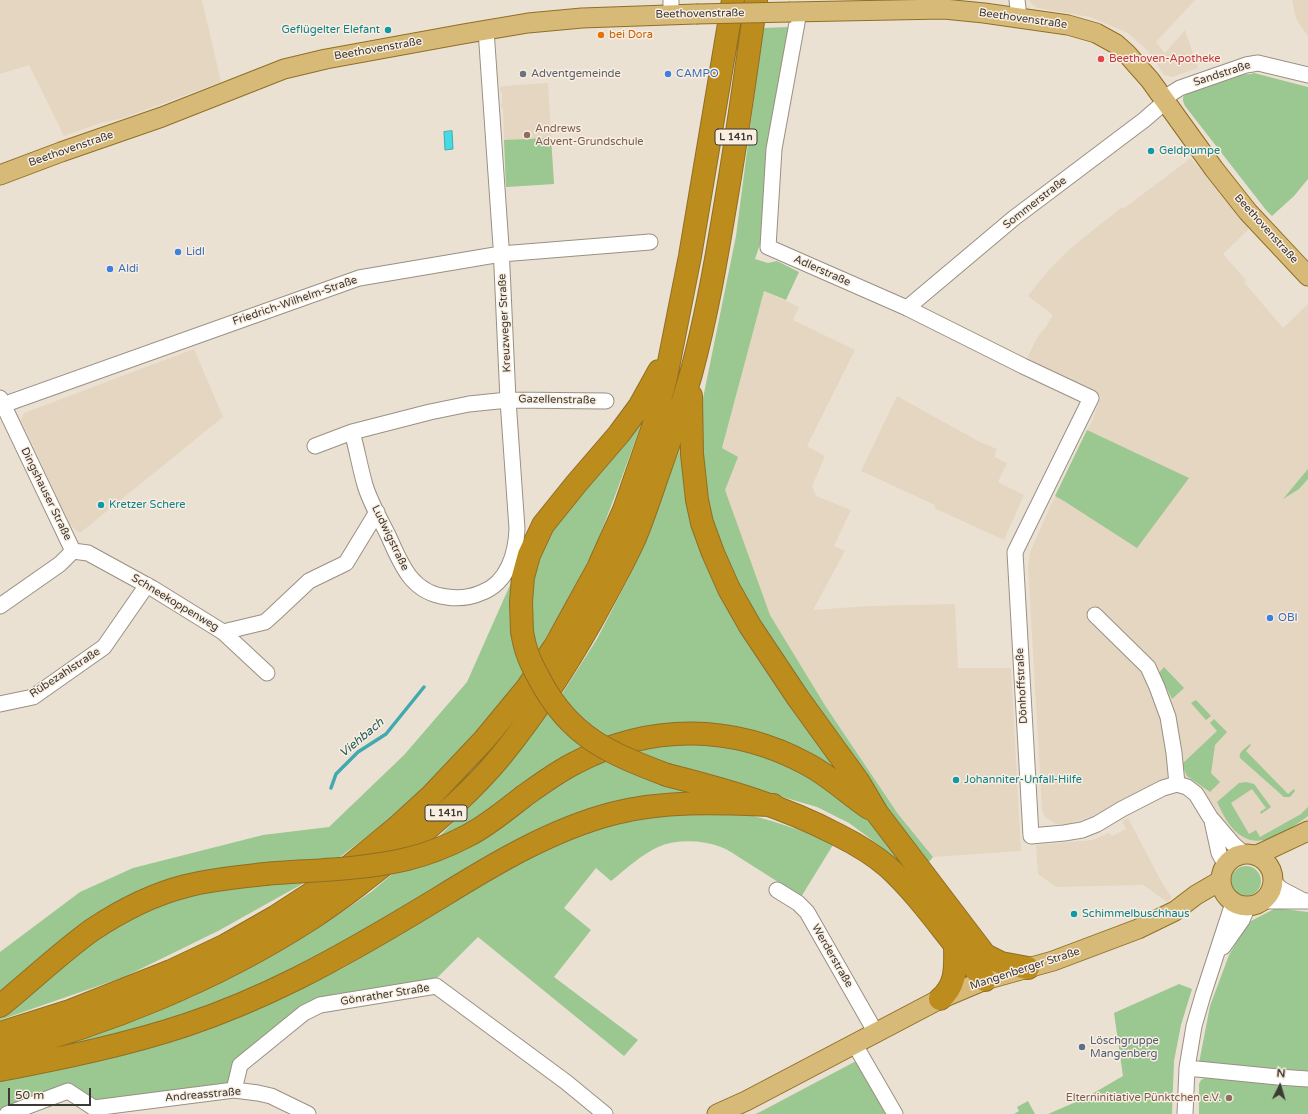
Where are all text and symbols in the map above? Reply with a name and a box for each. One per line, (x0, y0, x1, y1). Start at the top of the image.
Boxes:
street label: Beethovenstraße (978, 6, 1068, 32)
street label: Beethovenstraße (655, 7, 745, 21)
place label: Geflügelter Elefant (281, 23, 380, 37)
marker: Geflügelter Elefant (383, 25, 393, 35)
place label: bei Dora (609, 28, 653, 42)
marker: bei Dora (596, 30, 606, 40)
street label: Beethovenstraße (333, 35, 423, 63)
place label: Beethoven-Apotheke (1109, 52, 1221, 66)
marker: Beethoven-Apotheke (1096, 54, 1106, 64)
street label: Sandstraße (1192, 59, 1252, 89)
place label: Adventgemeinde (531, 67, 621, 81)
place label: CAMPO (676, 67, 719, 81)
marker: Adventgemeinde (518, 69, 528, 79)
marker: CAMPO (663, 69, 673, 79)
place label: Andrews Advent-Grundschule (535, 122, 644, 148)
street label: Beethovenstraße (27, 128, 115, 170)
road number: L 141n (715, 129, 757, 145)
marker: Andrews Advent-Grundschule (522, 130, 532, 140)
place label: Geldpumpe (1159, 144, 1220, 158)
marker: Geldpumpe (1146, 146, 1156, 156)
street label: Sommerstraße (1001, 174, 1069, 232)
street label: Beethovenstraße (1231, 192, 1301, 266)
place label: Lidl (186, 245, 205, 259)
marker: Lidl (173, 247, 183, 257)
street label: Adlerstraße (791, 253, 853, 289)
place label: Aldi (118, 262, 139, 276)
marker: Aldi (105, 264, 115, 274)
street label: Friedrich-Wilhelm-Straße (231, 273, 359, 329)
street label: Kreuzweger Straße (496, 273, 514, 373)
street label: Gazellenstraße (518, 393, 596, 407)
street label: Dingshauser Straße (18, 445, 74, 543)
place label: Kretzer Schere (109, 498, 185, 512)
marker: Kretzer Schere (96, 500, 106, 510)
street label: Ludwigstraße (368, 503, 412, 573)
street label: Schneekoppenweg (129, 572, 221, 634)
place label: OBI (1278, 611, 1298, 625)
marker: OBI (1265, 613, 1275, 623)
street label: Rübezahlstraße (27, 645, 103, 701)
street label: Dönhoffstraße (1013, 648, 1031, 724)
water label: Viehbach (337, 715, 387, 761)
place label: Johanniter-Unfall-Hilfe (964, 773, 1082, 787)
marker: Johanniter-Unfall-Hilfe (951, 775, 961, 785)
road number: L 141n (425, 805, 467, 821)
place label: Schimmelbuschhaus (1082, 907, 1190, 921)
marker: Schimmelbuschhaus (1069, 909, 1079, 919)
street label: Werderstraße (809, 922, 855, 990)
street label: Mangenberger Straße (968, 945, 1082, 993)
street label: Gönrather Straße (339, 981, 431, 1009)
place label: Löschgruppe Mangenberg (1090, 1034, 1159, 1060)
marker: Löschgruppe Mangenberg (1077, 1042, 1087, 1052)
north arrow (1260, 1066, 1300, 1106)
text: N (1276, 1067, 1286, 1080)
scale bar (10, 1080, 93, 1106)
street label: Andreasstraße (164, 1085, 242, 1105)
text: 50 m (15, 1088, 44, 1102)
place label: Elterninitiative Pünktchen e.V. (1066, 1091, 1221, 1105)
marker: Elterninitiative Pünktchen e.V. (1224, 1093, 1234, 1103)

